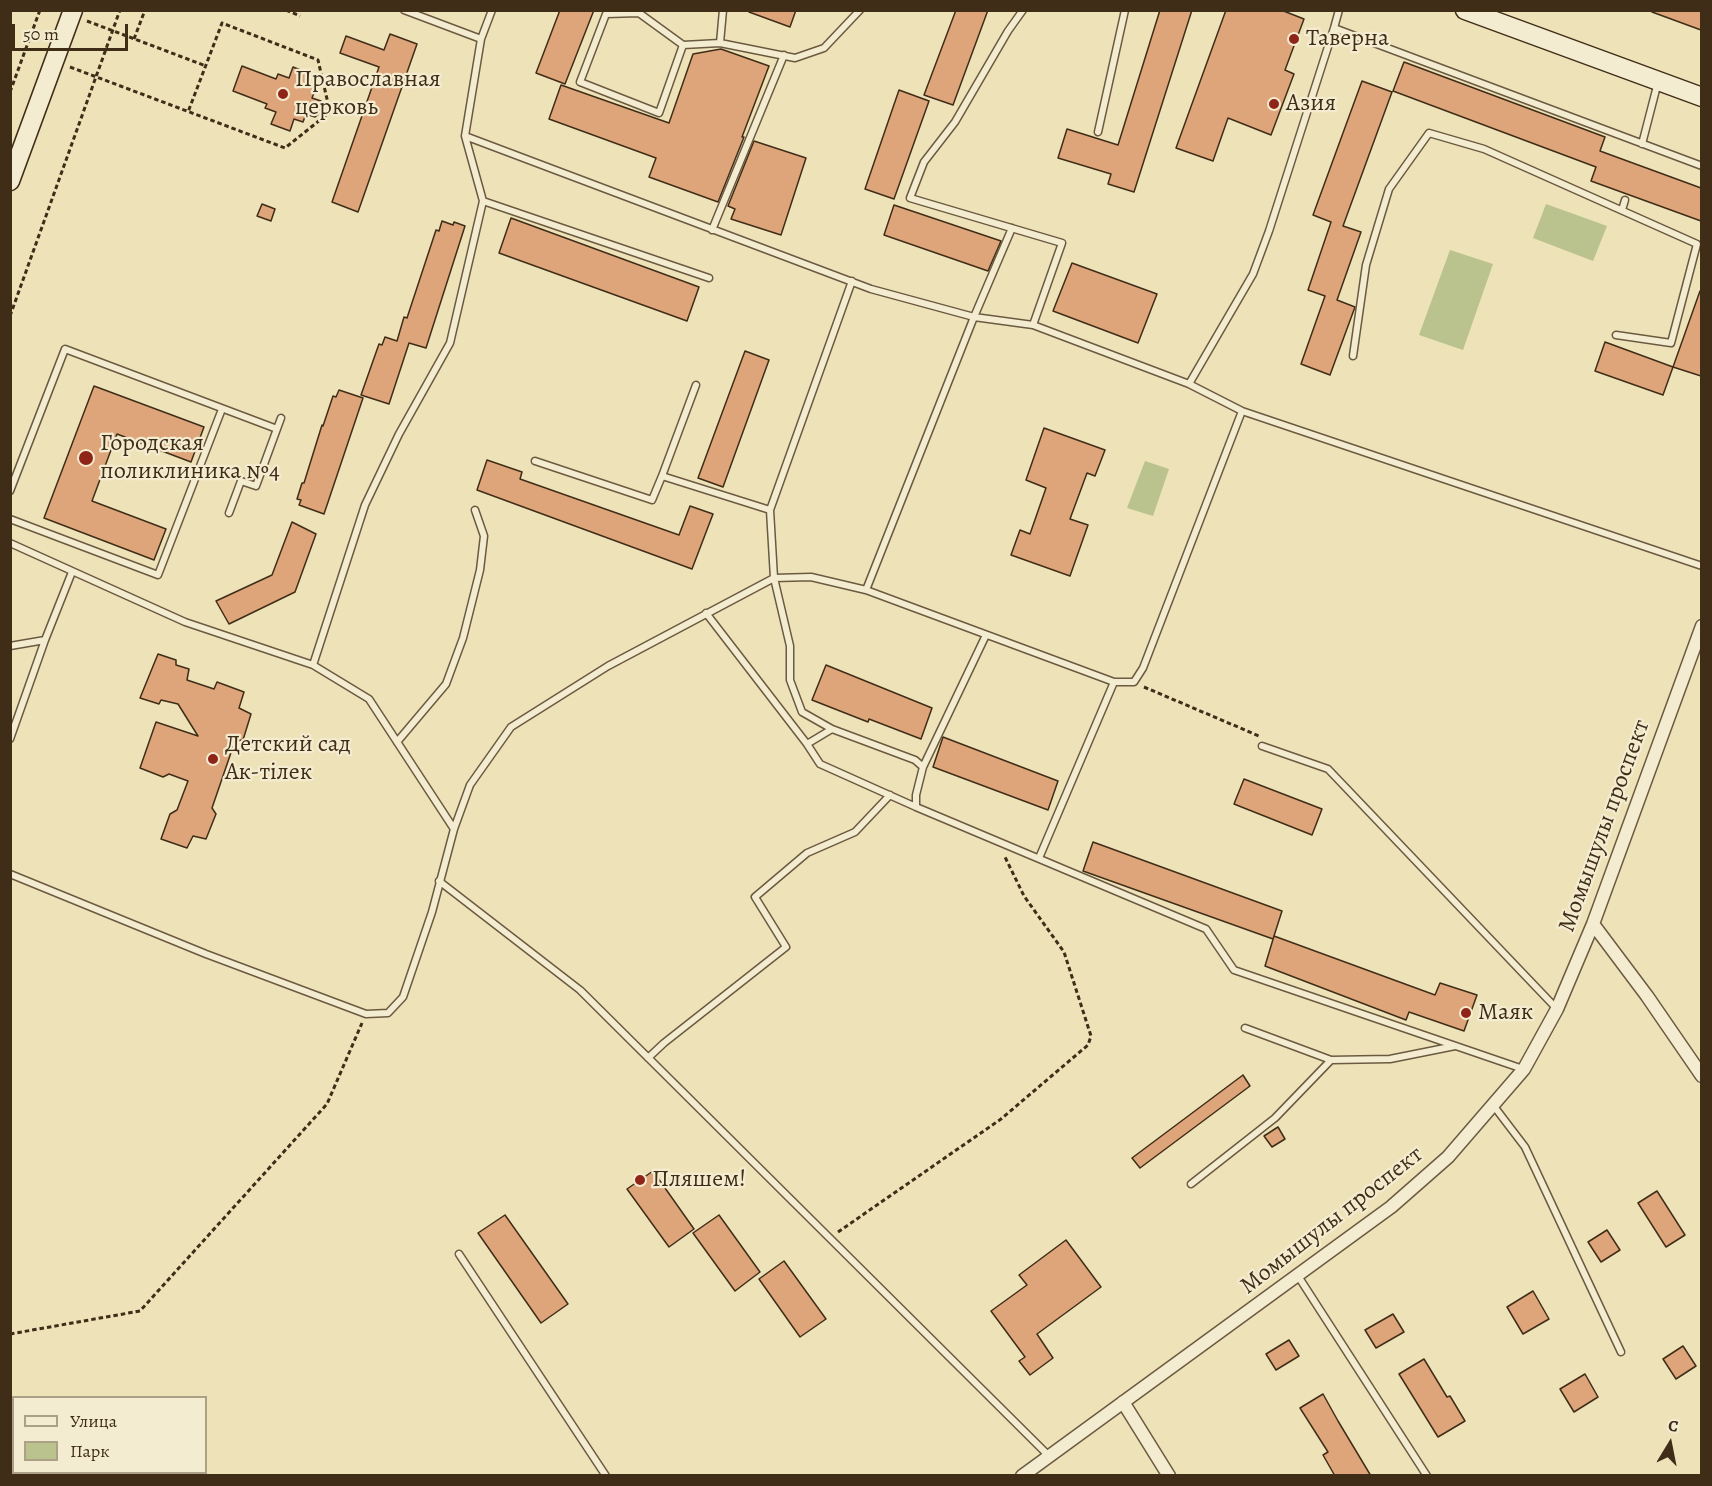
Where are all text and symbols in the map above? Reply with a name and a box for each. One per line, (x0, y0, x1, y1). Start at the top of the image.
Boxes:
scale bar (15, 12, 130, 50)
text: 50 m (23, 22, 59, 46)
place label: Таверна (1306, 25, 1389, 53)
marker: Таверна (1287, 32, 1301, 46)
place label: Православная церковь (295, 66, 441, 122)
marker: Православная церковь (276, 87, 290, 101)
place label: Азия (1286, 90, 1336, 118)
marker: Азия (1267, 97, 1281, 111)
place label: Городская поликлиника №4 (100, 430, 280, 486)
marker: Городская поликлиника №4 (77, 449, 95, 467)
street label: Момышулы проспект (1553, 716, 1657, 936)
place label: Детский сад Ак-тiлек (225, 731, 351, 787)
marker: Детский сад Ак-тiлек (206, 752, 220, 766)
place label: Маяк (1478, 999, 1533, 1027)
marker: Маяк (1459, 1006, 1473, 1020)
street label: Момышулы проспект (1235, 1141, 1429, 1301)
place label: Пляшем! (652, 1166, 746, 1194)
marker: Пляшем! (633, 1173, 647, 1187)
legend (12, 1396, 207, 1474)
text: Улица (70, 1409, 117, 1433)
north arrow (1640, 1414, 1700, 1474)
text: С (1666, 1415, 1680, 1438)
text: Парк (70, 1439, 110, 1463)

